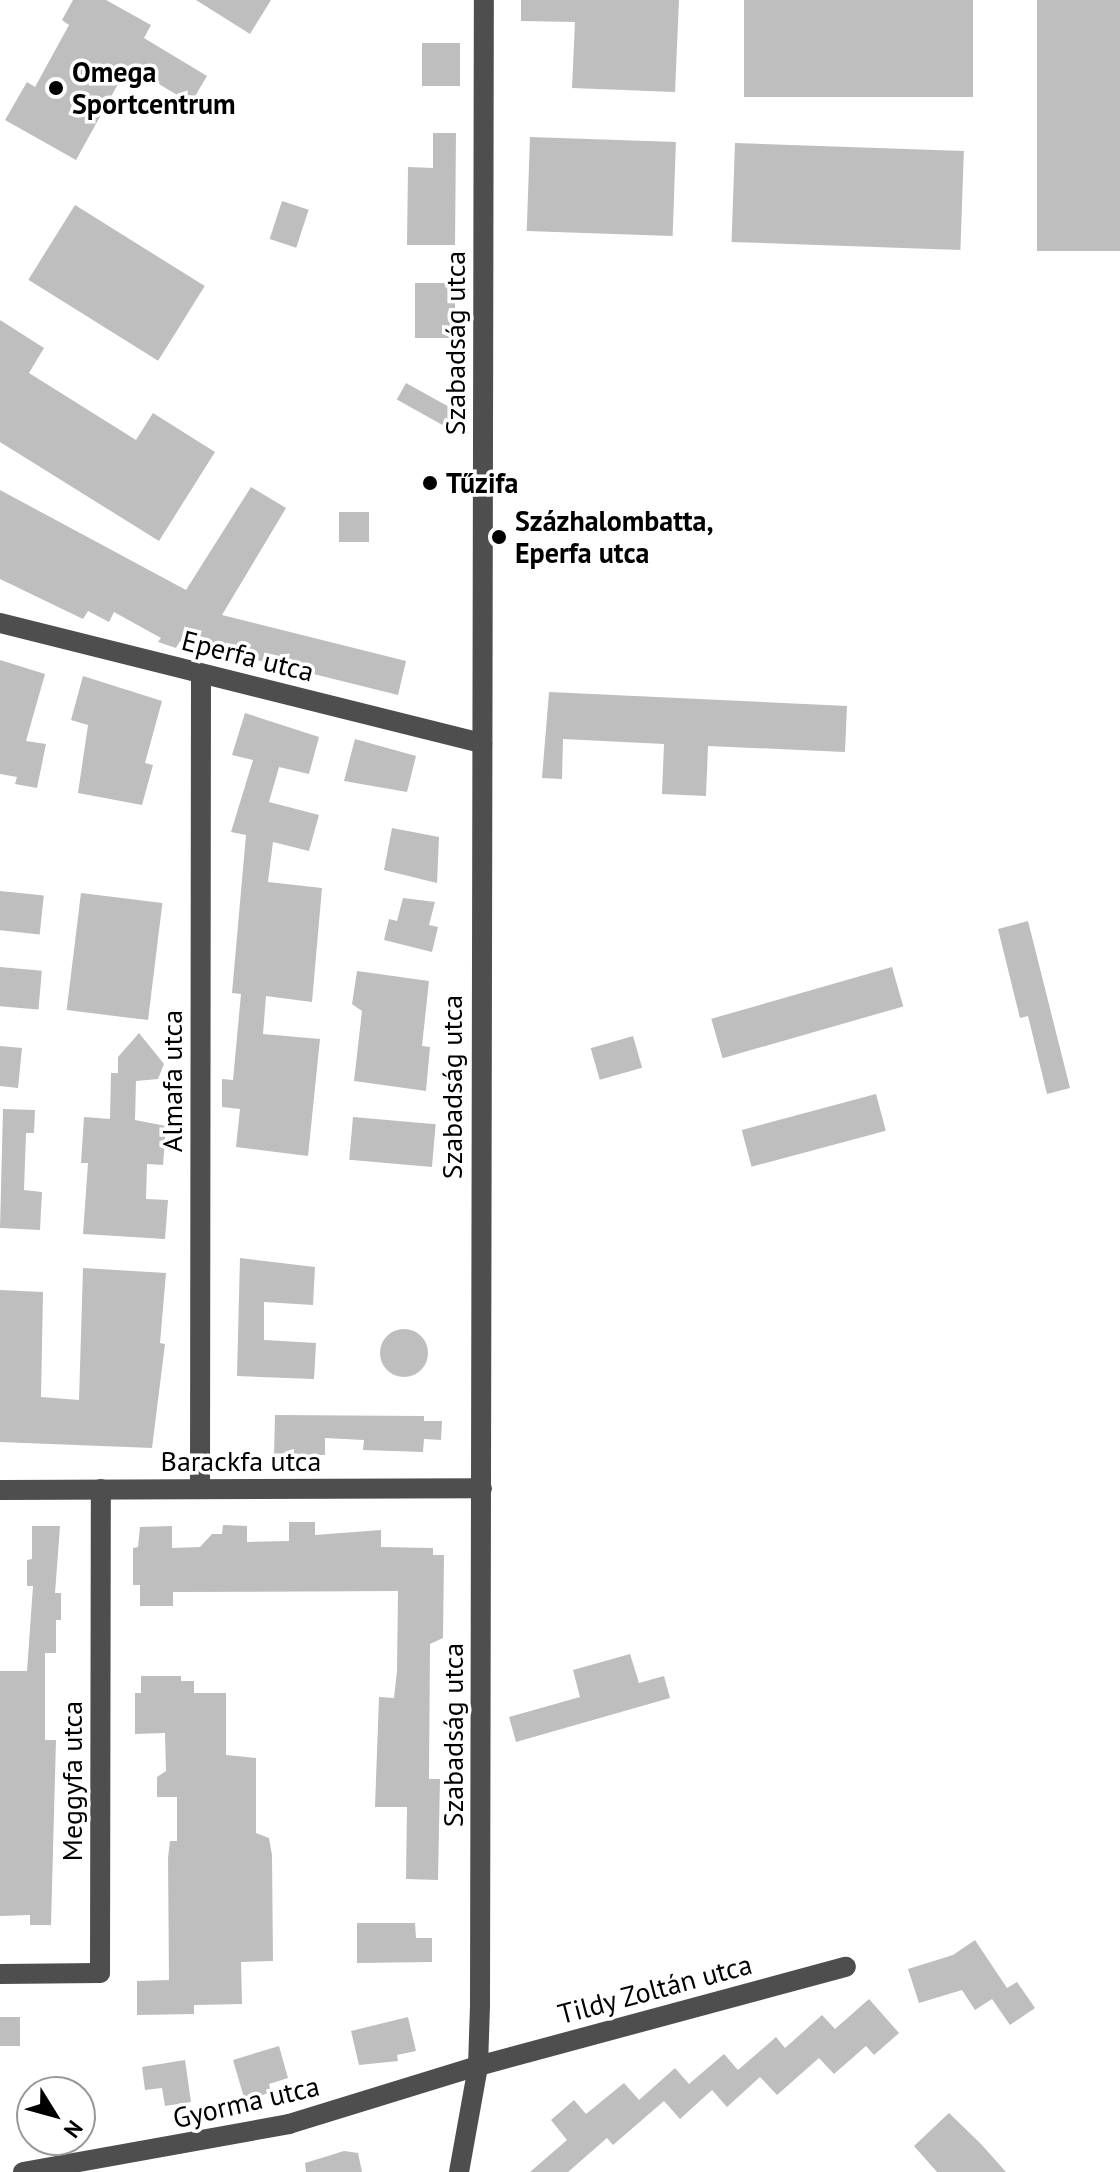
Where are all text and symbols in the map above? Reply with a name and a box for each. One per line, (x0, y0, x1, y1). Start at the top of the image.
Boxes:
place label: Omega Sportcentrum (72, 55, 236, 121)
marker: Omega Sportcentrum (47, 79, 65, 97)
street label: Szabadság utca (438, 251, 472, 435)
place label: Tűzifa (446, 466, 518, 500)
marker: Tűzifa (421, 474, 439, 492)
place label: Százhalombatta, Eperfa utca (515, 504, 714, 570)
marker: Százhalombatta, Eperfa utca (490, 528, 508, 546)
street label: Eperfa utca (178, 623, 318, 689)
street label: Szabadság utca (435, 995, 469, 1179)
street label: Almafa utca (155, 1010, 189, 1152)
street label: Barackfa utca (161, 1444, 321, 1478)
street label: Szabadság utca (436, 1643, 470, 1827)
street label: Meggyfa utca (55, 1701, 89, 1861)
street label: Tildy Zoltán utca (554, 1947, 756, 2031)
street label: Gyorma utca (169, 2069, 323, 2135)
north arrow (16, 2076, 96, 2156)
text: N (58, 2115, 89, 2143)

